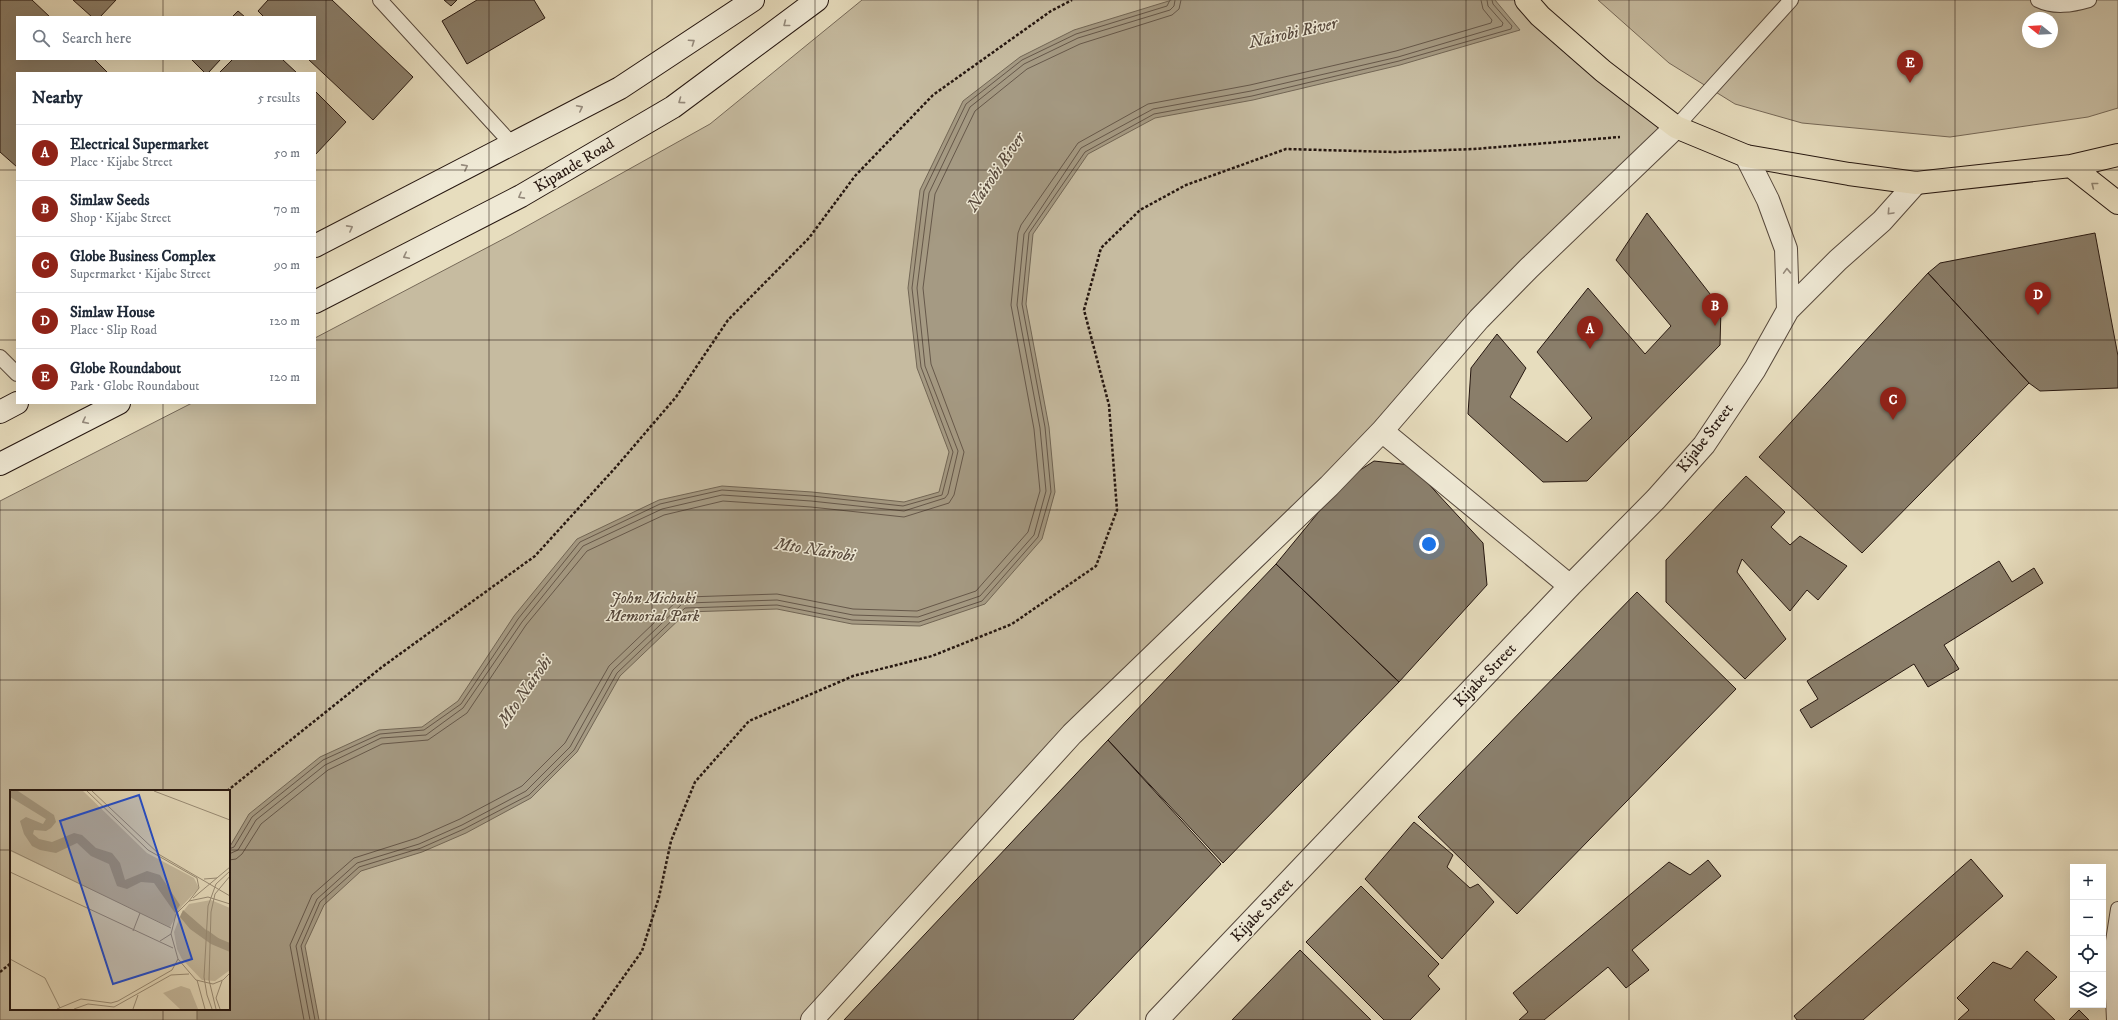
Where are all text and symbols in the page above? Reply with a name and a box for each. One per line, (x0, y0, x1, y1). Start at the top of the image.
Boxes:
water label: Nairobi River (1246, 12, 1341, 54)
north arrow (2022, 12, 2058, 48)
search box (16, 16, 316, 60)
one-way arrow (783, 19, 790, 26)
icon: search (30, 27, 52, 49)
text: Search here (62, 29, 131, 48)
one-way arrow (688, 39, 695, 47)
pin: E (1897, 50, 1923, 83)
text: Nearby (32, 87, 82, 109)
text: 5 results (258, 90, 300, 106)
one-way arrow (679, 96, 686, 103)
one-way arrow (576, 105, 584, 113)
water label: Nairobi River (961, 127, 1031, 216)
street label: Kipande Road (530, 133, 618, 197)
text: Electrical Supermarket (70, 135, 208, 154)
text: A (41, 145, 49, 161)
text: 50 m (274, 145, 300, 161)
text: Place · Kijabe Street (70, 154, 173, 170)
one-way arrow (461, 165, 468, 172)
one-way arrow (2092, 183, 2099, 190)
text: Simlaw Seeds (70, 191, 149, 210)
one-way arrow (518, 191, 525, 199)
text: B (41, 201, 49, 217)
text: 70 m (274, 201, 300, 217)
one-way arrow (1888, 207, 1895, 214)
text: Shop · Kijabe Street (70, 210, 171, 226)
one-way arrow (345, 225, 353, 232)
text: Globe Business Complex (70, 247, 216, 266)
one-way arrow (403, 251, 410, 258)
text: C (41, 257, 49, 273)
text: 90 m (274, 257, 300, 273)
text: Supermarket · Kijabe Street (70, 266, 211, 282)
one-way arrow (1783, 268, 1791, 274)
pin: D (2025, 282, 2051, 315)
pin: B (1702, 293, 1728, 326)
text: Simlaw House (70, 303, 155, 322)
text: D (40, 313, 50, 329)
text: 120 m (269, 313, 300, 329)
pin: A (1577, 316, 1603, 349)
text: Place · Slip Road (70, 322, 157, 338)
text: Globe Roundabout (70, 359, 181, 378)
text: E (40, 369, 50, 385)
text: 120 m (269, 369, 300, 385)
text: Park · Globe Roundabout (70, 378, 199, 394)
pin: C (1880, 387, 1906, 420)
street label: Kijabe Street (1673, 399, 1737, 477)
one-way arrow (82, 416, 89, 424)
water label: Mto Nairobi (772, 533, 858, 567)
your location (1419, 534, 1439, 554)
park label: John Michuki Memorial Park (606, 588, 700, 626)
street label: Kijabe Street (1450, 639, 1520, 711)
water label: Mto Nairobi (492, 650, 558, 731)
inset map (10, 790, 230, 1010)
map controls (2070, 864, 2106, 1008)
button: + (2070, 864, 2106, 900)
street label: Kijabe Street (1227, 874, 1297, 946)
button: − (2070, 900, 2106, 936)
button: locate (2070, 936, 2106, 972)
button: layers (2070, 972, 2106, 1008)

